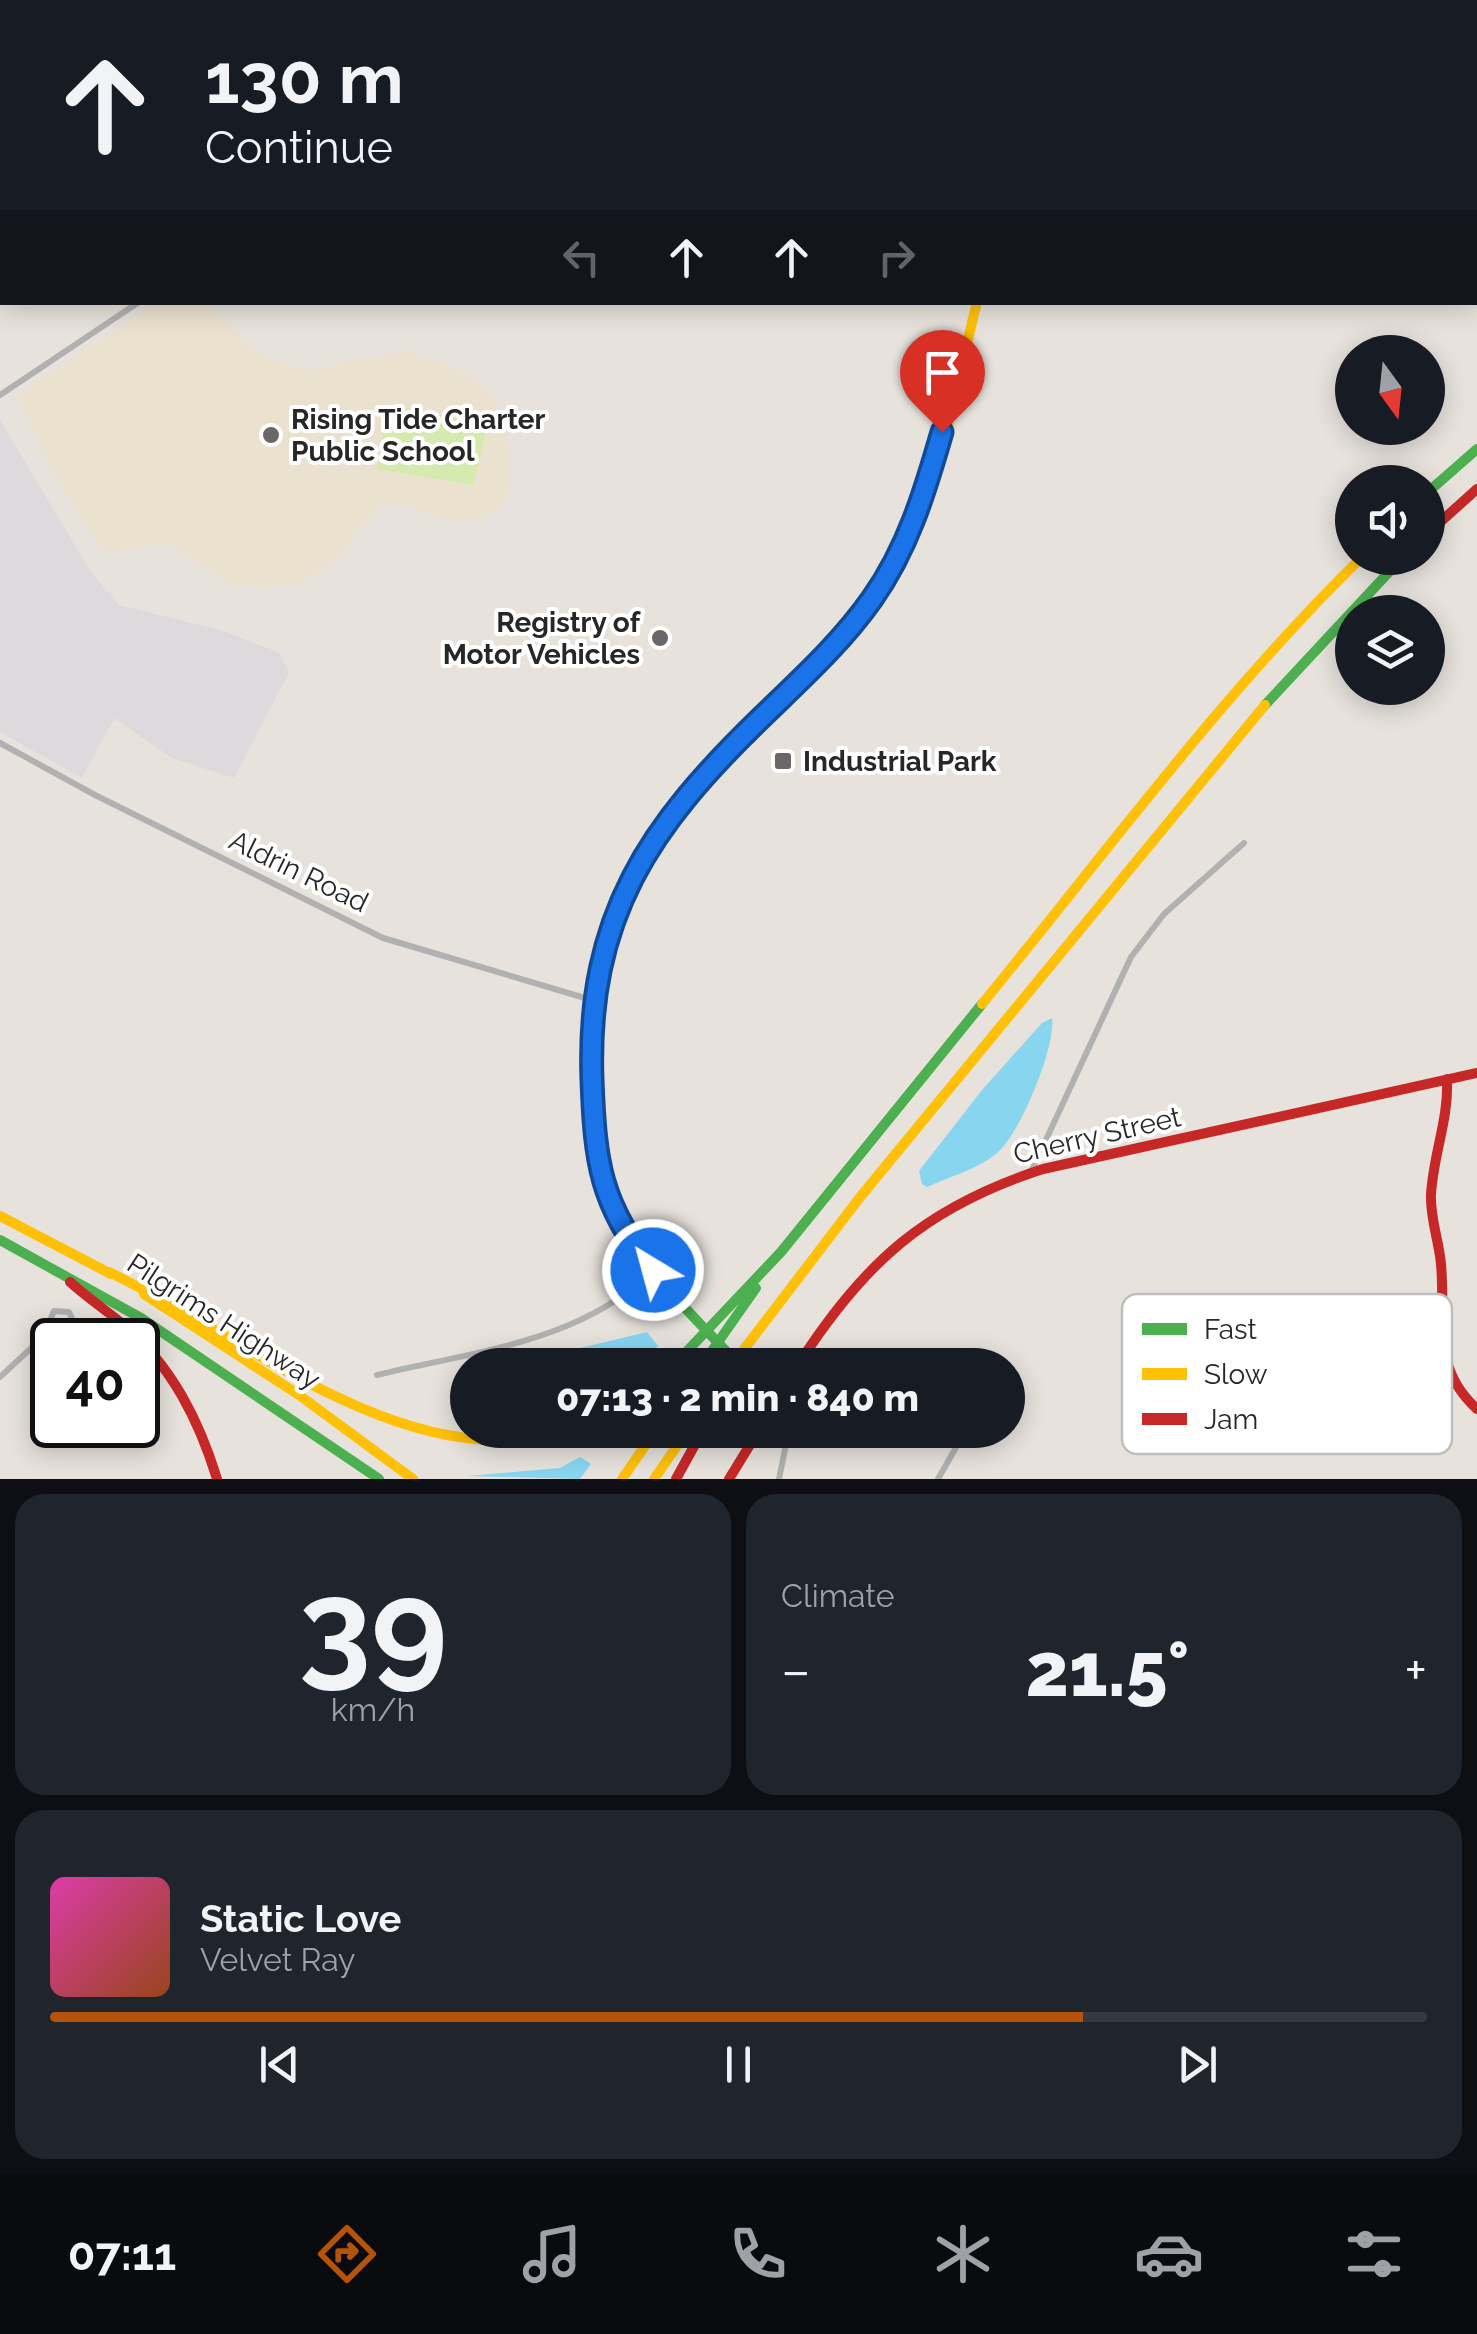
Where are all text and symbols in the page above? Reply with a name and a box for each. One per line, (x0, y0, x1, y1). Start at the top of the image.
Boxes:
text: 130 m (205, 37, 404, 119)
icon: ahead (40, 40, 170, 170)
text: Continue (205, 121, 393, 174)
icon: left (554, 230, 609, 285)
icon: ahead (659, 230, 714, 285)
icon: ahead (764, 230, 819, 285)
icon: right (869, 230, 924, 285)
pin (900, 330, 985, 433)
north arrow (1335, 335, 1445, 445)
map controls (1335, 335, 1445, 705)
icon: arrive (915, 345, 970, 400)
place label: Rising Tide Charter Public School (291, 403, 546, 468)
marker: Rising Tide Charter Public School (260, 424, 282, 446)
button: sound (1335, 465, 1445, 575)
button: layers (1335, 595, 1445, 705)
place label: Registry of Motor Vehicles (443, 606, 642, 671)
marker: Registry of Motor Vehicles (649, 627, 671, 649)
place label: Industrial Park (803, 745, 997, 778)
marker: Industrial Park (772, 750, 794, 772)
street label: Aldrin Road (224, 824, 374, 919)
street label: Cherry Street (1010, 1100, 1185, 1171)
position arrow (601, 1218, 705, 1322)
street label: Pilgrims Highway (121, 1247, 326, 1396)
legend (1122, 1294, 1452, 1454)
text: Fast (1204, 1313, 1257, 1346)
speed limit sign: 40 (30, 1318, 160, 1448)
text: Slow (1204, 1358, 1268, 1391)
text: 07:13 · 2 min · 840 m (556, 1375, 919, 1420)
text: Jam (1204, 1403, 1258, 1436)
text: 39 (298, 1550, 448, 1702)
text: Climate (781, 1577, 895, 1614)
text: 21.5° (1025, 1625, 1189, 1714)
text: − (781, 1638, 811, 1703)
text: + (1404, 1638, 1427, 1703)
text: km/h (331, 1691, 415, 1728)
text: Static Love (200, 1896, 401, 1941)
text: Velvet Ray (200, 1941, 355, 1978)
icon: previous (252, 2037, 307, 2092)
icon: pause (711, 2037, 766, 2092)
icon: next (1170, 2037, 1225, 2092)
icon: directions (312, 2219, 382, 2289)
icon: music (517, 2219, 587, 2289)
icon: phone (723, 2219, 793, 2289)
icon: climate (928, 2219, 998, 2289)
icon: car (1134, 2219, 1204, 2289)
icon: filters (1339, 2219, 1409, 2289)
text: 07:11 (68, 2228, 176, 2281)

